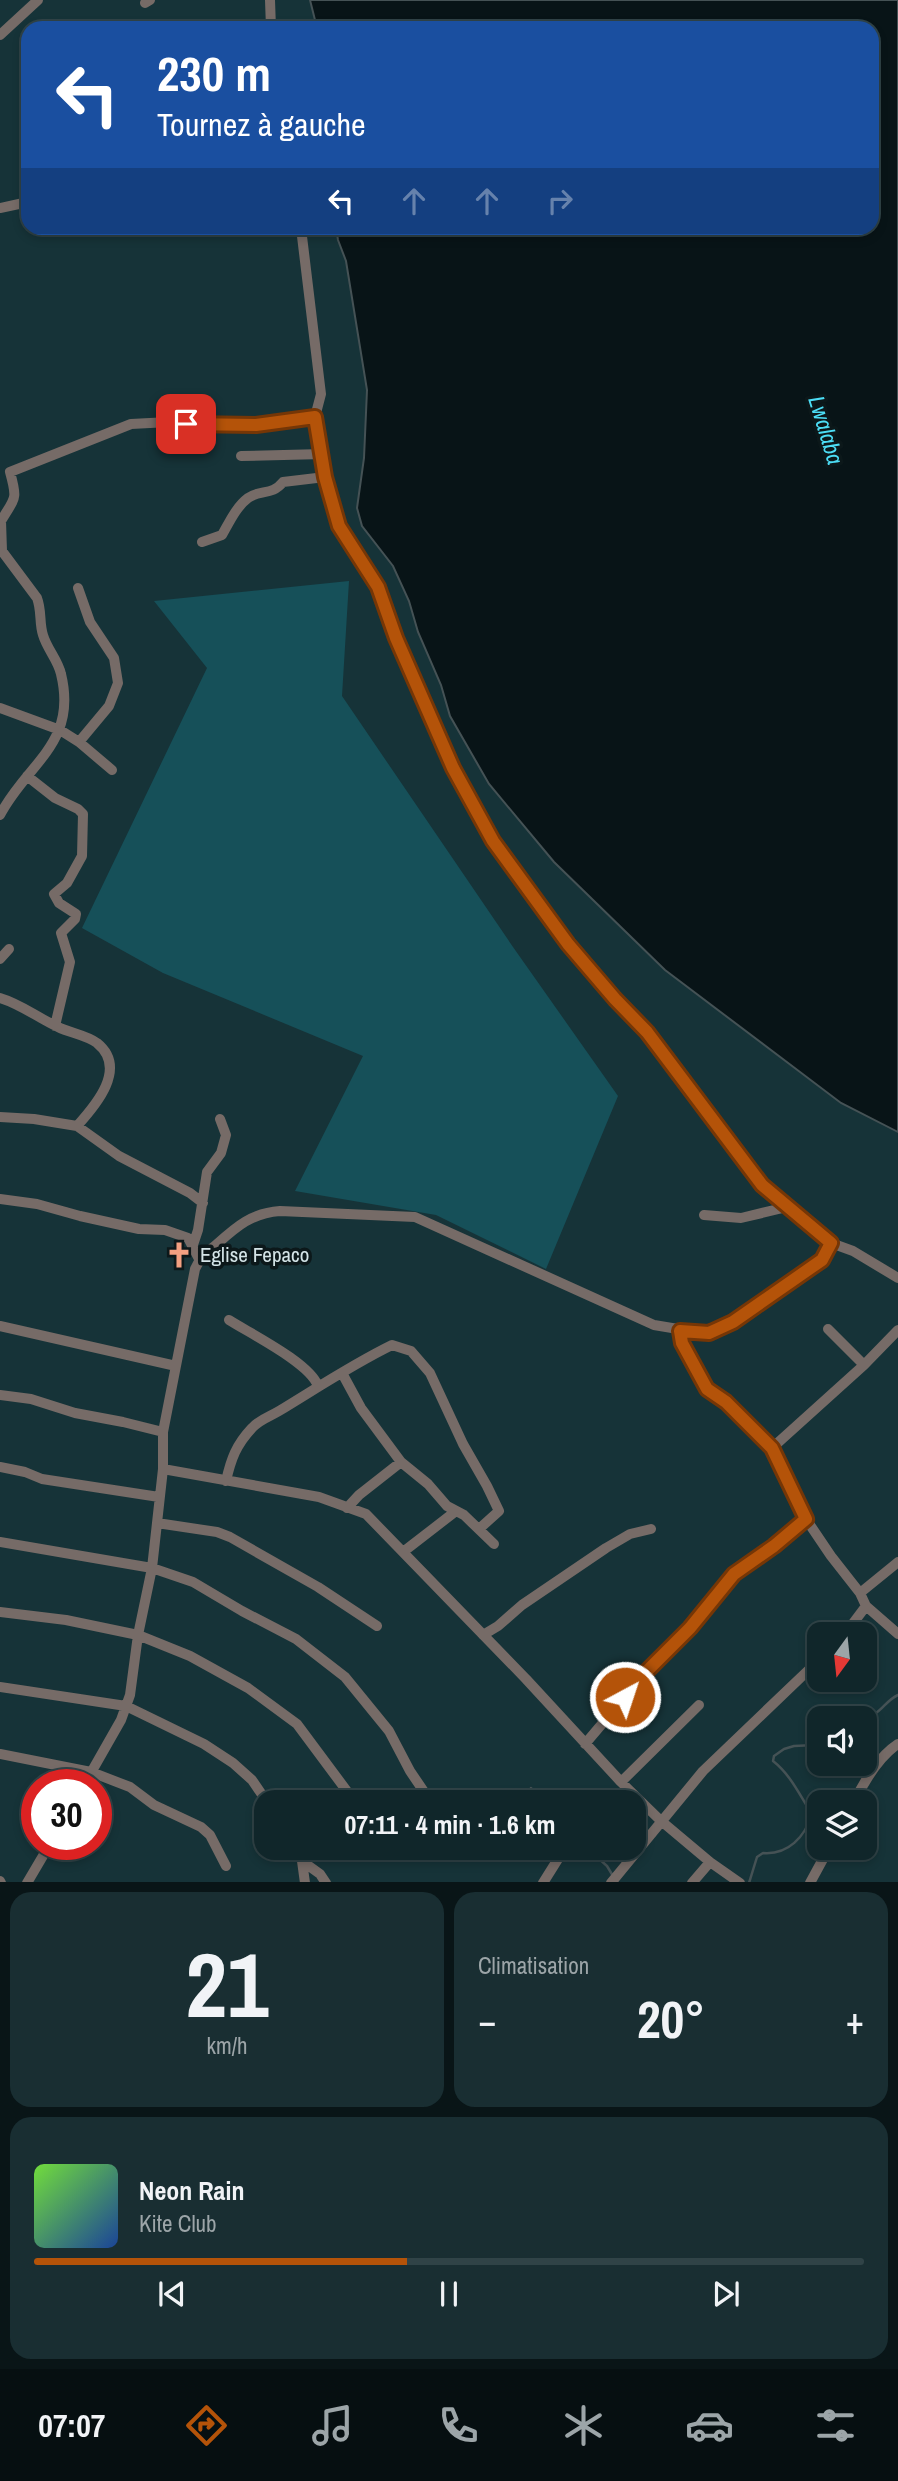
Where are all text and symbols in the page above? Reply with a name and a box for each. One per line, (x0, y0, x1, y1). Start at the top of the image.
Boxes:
text: 230 m (157, 40, 271, 106)
icon: left (42, 49, 133, 140)
text: Tournez à gauche (157, 103, 366, 146)
icon: left (322, 182, 360, 220)
icon: ahead (395, 182, 433, 220)
icon: ahead (468, 182, 506, 220)
icon: right (541, 182, 579, 220)
water label: Lwalaba (801, 392, 852, 468)
pin (156, 394, 216, 454)
icon: arrive (167, 405, 205, 443)
church icon: Eglise Fepaco (164, 1240, 194, 1270)
place label: Eglise Fepaco (200, 1240, 309, 1269)
north arrow (807, 1622, 877, 1692)
map controls (807, 1622, 877, 1860)
position arrow (588, 1660, 662, 1734)
button: sound (807, 1706, 877, 1776)
speed limit sign: 30 (21, 1769, 112, 1860)
button: layers (807, 1790, 877, 1860)
text: 07:11 · 4 min · 1.6 km (345, 1807, 556, 1842)
text: 21 (186, 1923, 269, 2045)
text: Climatisation (478, 1950, 589, 1981)
text: 20° (637, 1984, 705, 2054)
text: − (478, 1995, 496, 2046)
text: + (846, 1995, 864, 2046)
text: km/h (207, 2030, 247, 2061)
text: Neon Rain (139, 2173, 244, 2208)
text: Kite Club (139, 2208, 217, 2239)
icon: previous (153, 2275, 191, 2313)
icon: pause (430, 2275, 468, 2313)
icon: next (707, 2275, 745, 2313)
icon: directions (182, 2401, 231, 2450)
icon: music (308, 2401, 357, 2450)
icon: phone (434, 2401, 483, 2450)
icon: climate (559, 2401, 608, 2450)
icon: car (685, 2401, 734, 2450)
icon: filters (811, 2401, 860, 2450)
text: 07:07 (38, 2404, 105, 2447)

